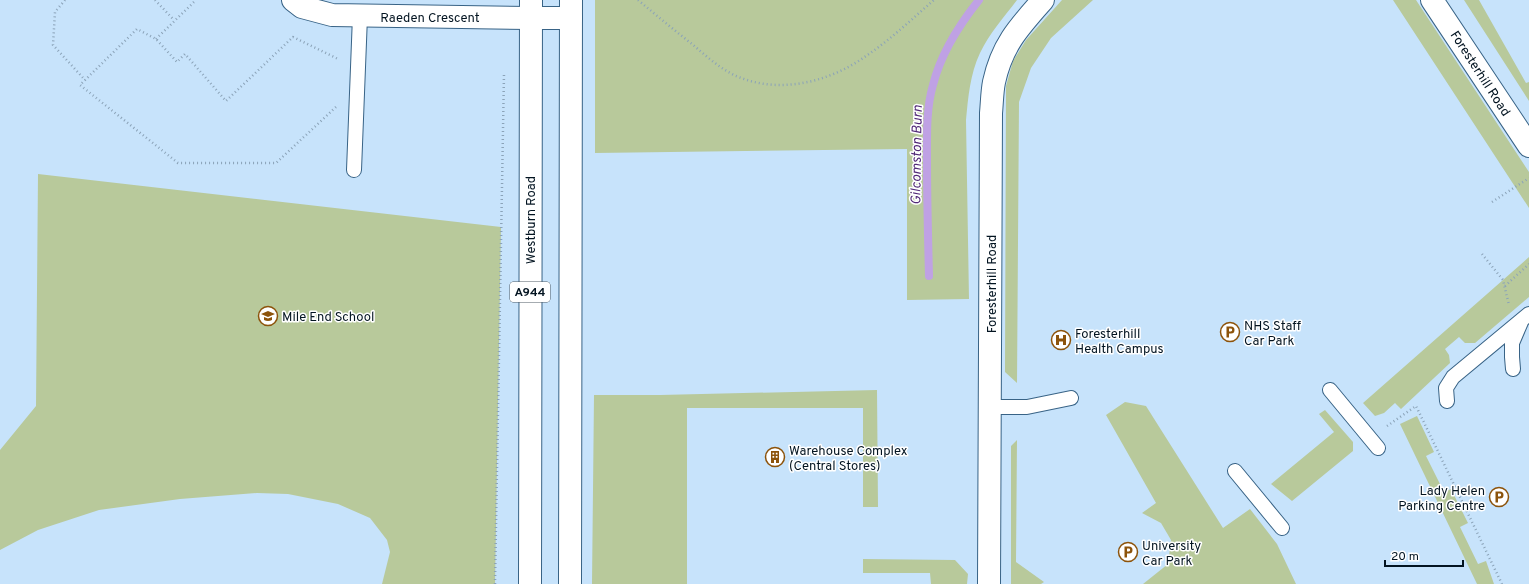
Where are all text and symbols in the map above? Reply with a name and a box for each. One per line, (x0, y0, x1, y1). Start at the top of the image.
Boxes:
street label: Raeden Crescent (380, 11, 480, 27)
street label: Foresterhill Road (1446, 28, 1513, 120)
water label: Gilcomston Burn (908, 104, 927, 205)
street label: Westburn Road (524, 176, 540, 264)
street label: Foresterhill Road (985, 235, 1001, 333)
road number: A944 (510, 282, 550, 302)
school or university icon: Mile End School (257, 305, 279, 327)
place label: Mile End School (282, 310, 375, 326)
place label: NHS Staff Car Park (1244, 319, 1301, 350)
parking icon: NHS Staff Car Park (1219, 321, 1241, 343)
place label: Foresterhill Health Campus (1075, 327, 1164, 358)
hospital icon: Foresterhill Health Campus (1050, 329, 1072, 351)
place label: Warehouse Complex (Central Stores) (789, 444, 908, 475)
building icon: Warehouse Complex (Central Stores) (764, 446, 786, 468)
place label: Lady Helen Parking Centre (1398, 484, 1485, 515)
parking icon: Lady Helen Parking Centre (1488, 486, 1510, 508)
place label: University Car Park (1142, 539, 1201, 570)
parking icon: University Car Park (1117, 541, 1139, 563)
scale bar (1385, 542, 1463, 568)
text: 20 m (1391, 549, 1419, 565)

